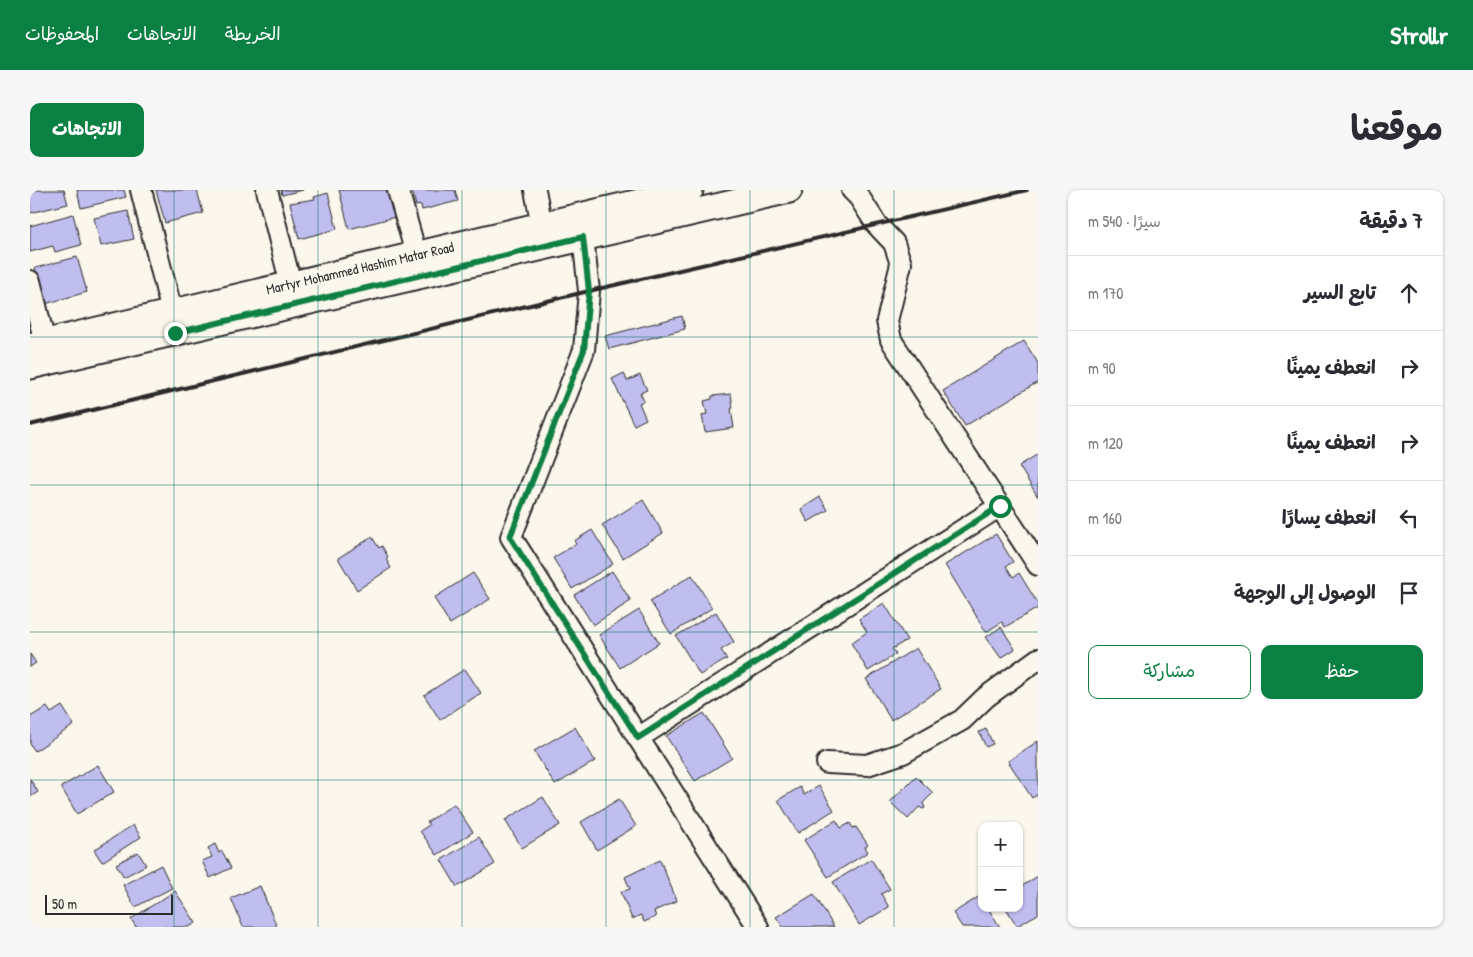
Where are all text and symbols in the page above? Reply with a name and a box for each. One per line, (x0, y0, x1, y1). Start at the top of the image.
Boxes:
text: Strollr (1390, 19, 1448, 51)
text: المحفوظات (25, 21, 99, 46)
text: الاتجاهات (127, 21, 197, 46)
text: الخريطة (225, 21, 281, 46)
button: الاتجاهات (30, 103, 144, 157)
text: موقعنا (1350, 104, 1443, 151)
text: 7 دقيقة (1359, 206, 1423, 235)
text: سيرًا · 540 m (1088, 210, 1161, 232)
street label: Martyr Mohammed Hashim Matar Road (264, 237, 456, 299)
text: تابع السير (1304, 279, 1376, 305)
icon: ahead (1395, 279, 1423, 307)
text: 170 m (1088, 282, 1123, 304)
route end (164, 322, 187, 345)
text: انعطف يمينًا (1287, 354, 1376, 380)
icon: right (1395, 354, 1423, 382)
text: 90 m (1088, 357, 1116, 379)
text: انعطف يمينًا (1287, 429, 1376, 455)
icon: right (1395, 429, 1423, 457)
text: 120 m (1088, 432, 1123, 454)
route start (989, 495, 1012, 518)
text: انعطف يسارًا (1282, 504, 1376, 530)
icon: left (1395, 504, 1423, 532)
text: 160 m (1088, 507, 1122, 529)
text: الوصول إلى الوجهة (1234, 579, 1376, 605)
icon: arrive (1395, 579, 1423, 607)
button: مشاركة (1088, 645, 1251, 699)
button: حفظ (1261, 645, 1423, 699)
map controls (978, 822, 1023, 912)
button: + (978, 822, 1023, 867)
button: − (978, 867, 1023, 912)
scale bar (45, 892, 172, 915)
text: 50 m (52, 894, 77, 913)

